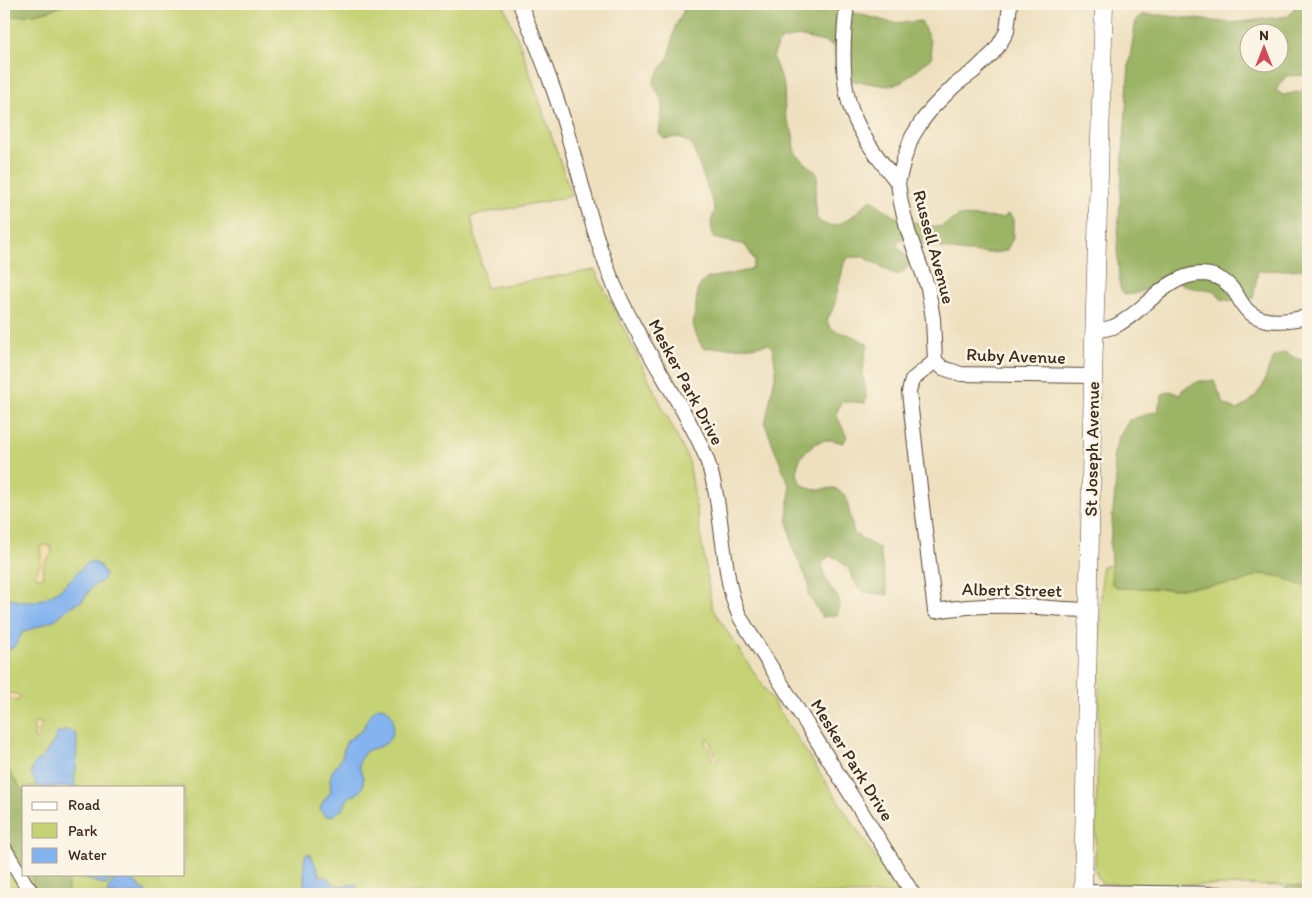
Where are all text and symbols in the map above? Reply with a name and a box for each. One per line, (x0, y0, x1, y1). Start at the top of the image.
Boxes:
north arrow (1240, 22, 1290, 72)
text: N (1259, 27, 1269, 44)
street label: Russell Avenue (908, 188, 960, 306)
street label: Mesker Park Drive (643, 315, 729, 449)
street label: Ruby Avenue (966, 343, 1066, 369)
street label: St Joseph Avenue (1080, 381, 1104, 517)
street label: Albert Street (962, 578, 1063, 602)
street label: Mesker Park Drive (806, 695, 898, 825)
legend (22, 786, 185, 876)
text: Road (68, 796, 101, 814)
text: Park (68, 822, 98, 840)
text: Water (68, 846, 107, 864)

